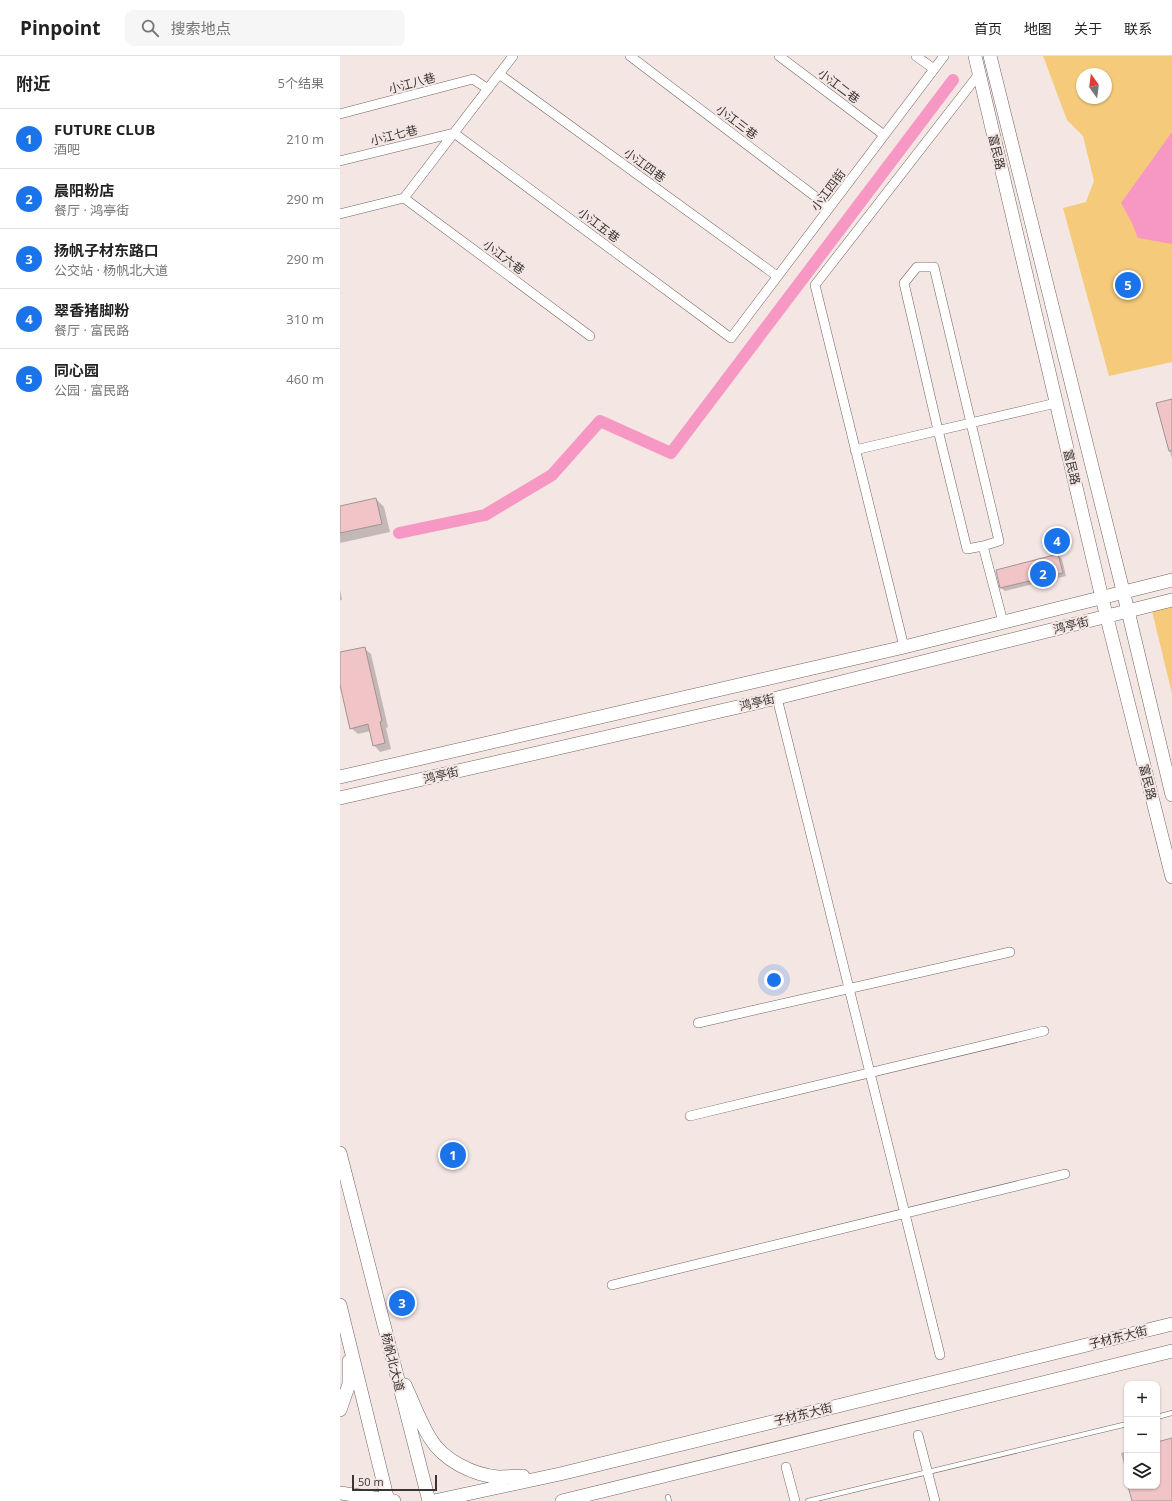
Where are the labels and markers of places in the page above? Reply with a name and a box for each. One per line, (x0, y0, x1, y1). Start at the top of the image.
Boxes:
pin: 5 (1115, 270, 1141, 300)
pin: 4 (1044, 526, 1070, 556)
pin: 2 (1030, 559, 1056, 589)
pin: 1 (440, 1140, 466, 1170)
pin: 3 (389, 1288, 415, 1318)

